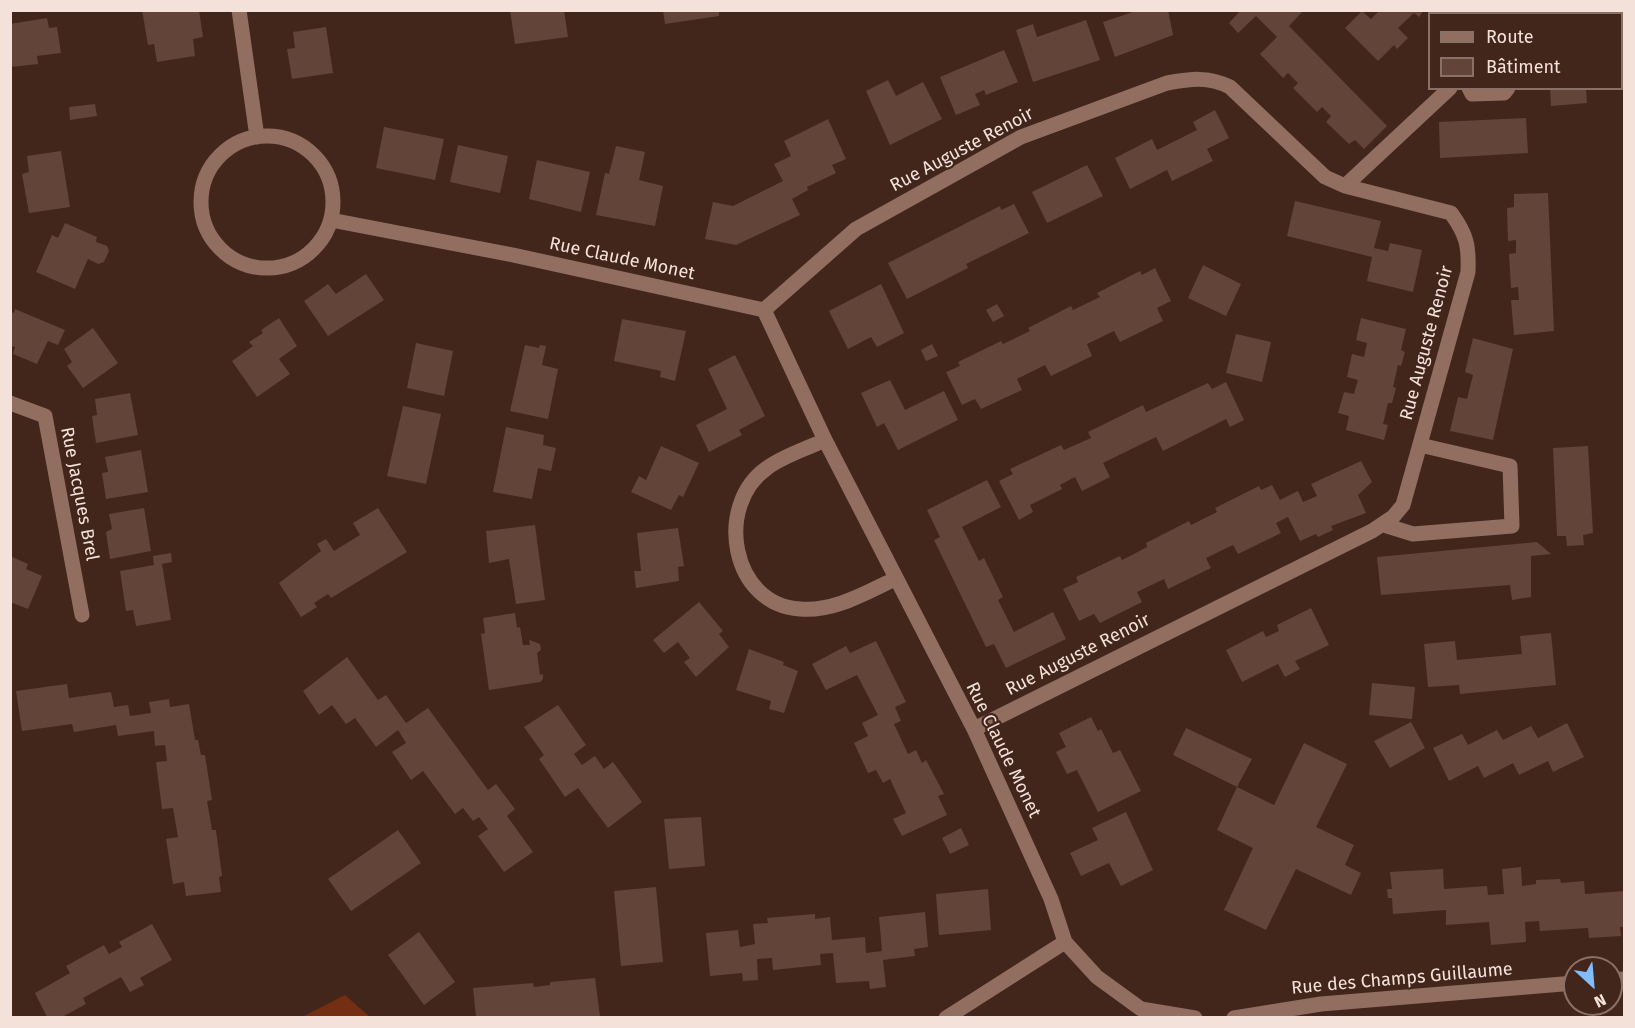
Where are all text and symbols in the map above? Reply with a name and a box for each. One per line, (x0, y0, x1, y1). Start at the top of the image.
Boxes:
legend (1428, 12, 1623, 90)
text: Route (1486, 26, 1534, 48)
text: Bâtiment (1486, 56, 1561, 78)
street label: Rue Auguste Renoir (887, 103, 1037, 197)
street label: Rue Claude Monet (547, 233, 697, 285)
street label: Rue Auguste Renoir (1396, 263, 1458, 423)
street label: Rue Jacques Brel (55, 425, 103, 563)
street label: Rue Auguste Renoir (1002, 609, 1154, 701)
street label: Rue Claude Monet (961, 679, 1045, 821)
north arrow (1563, 956, 1623, 1016)
street label: Rue des Champs Guillaume (1290, 959, 1514, 999)
text: N (1591, 990, 1609, 1012)

